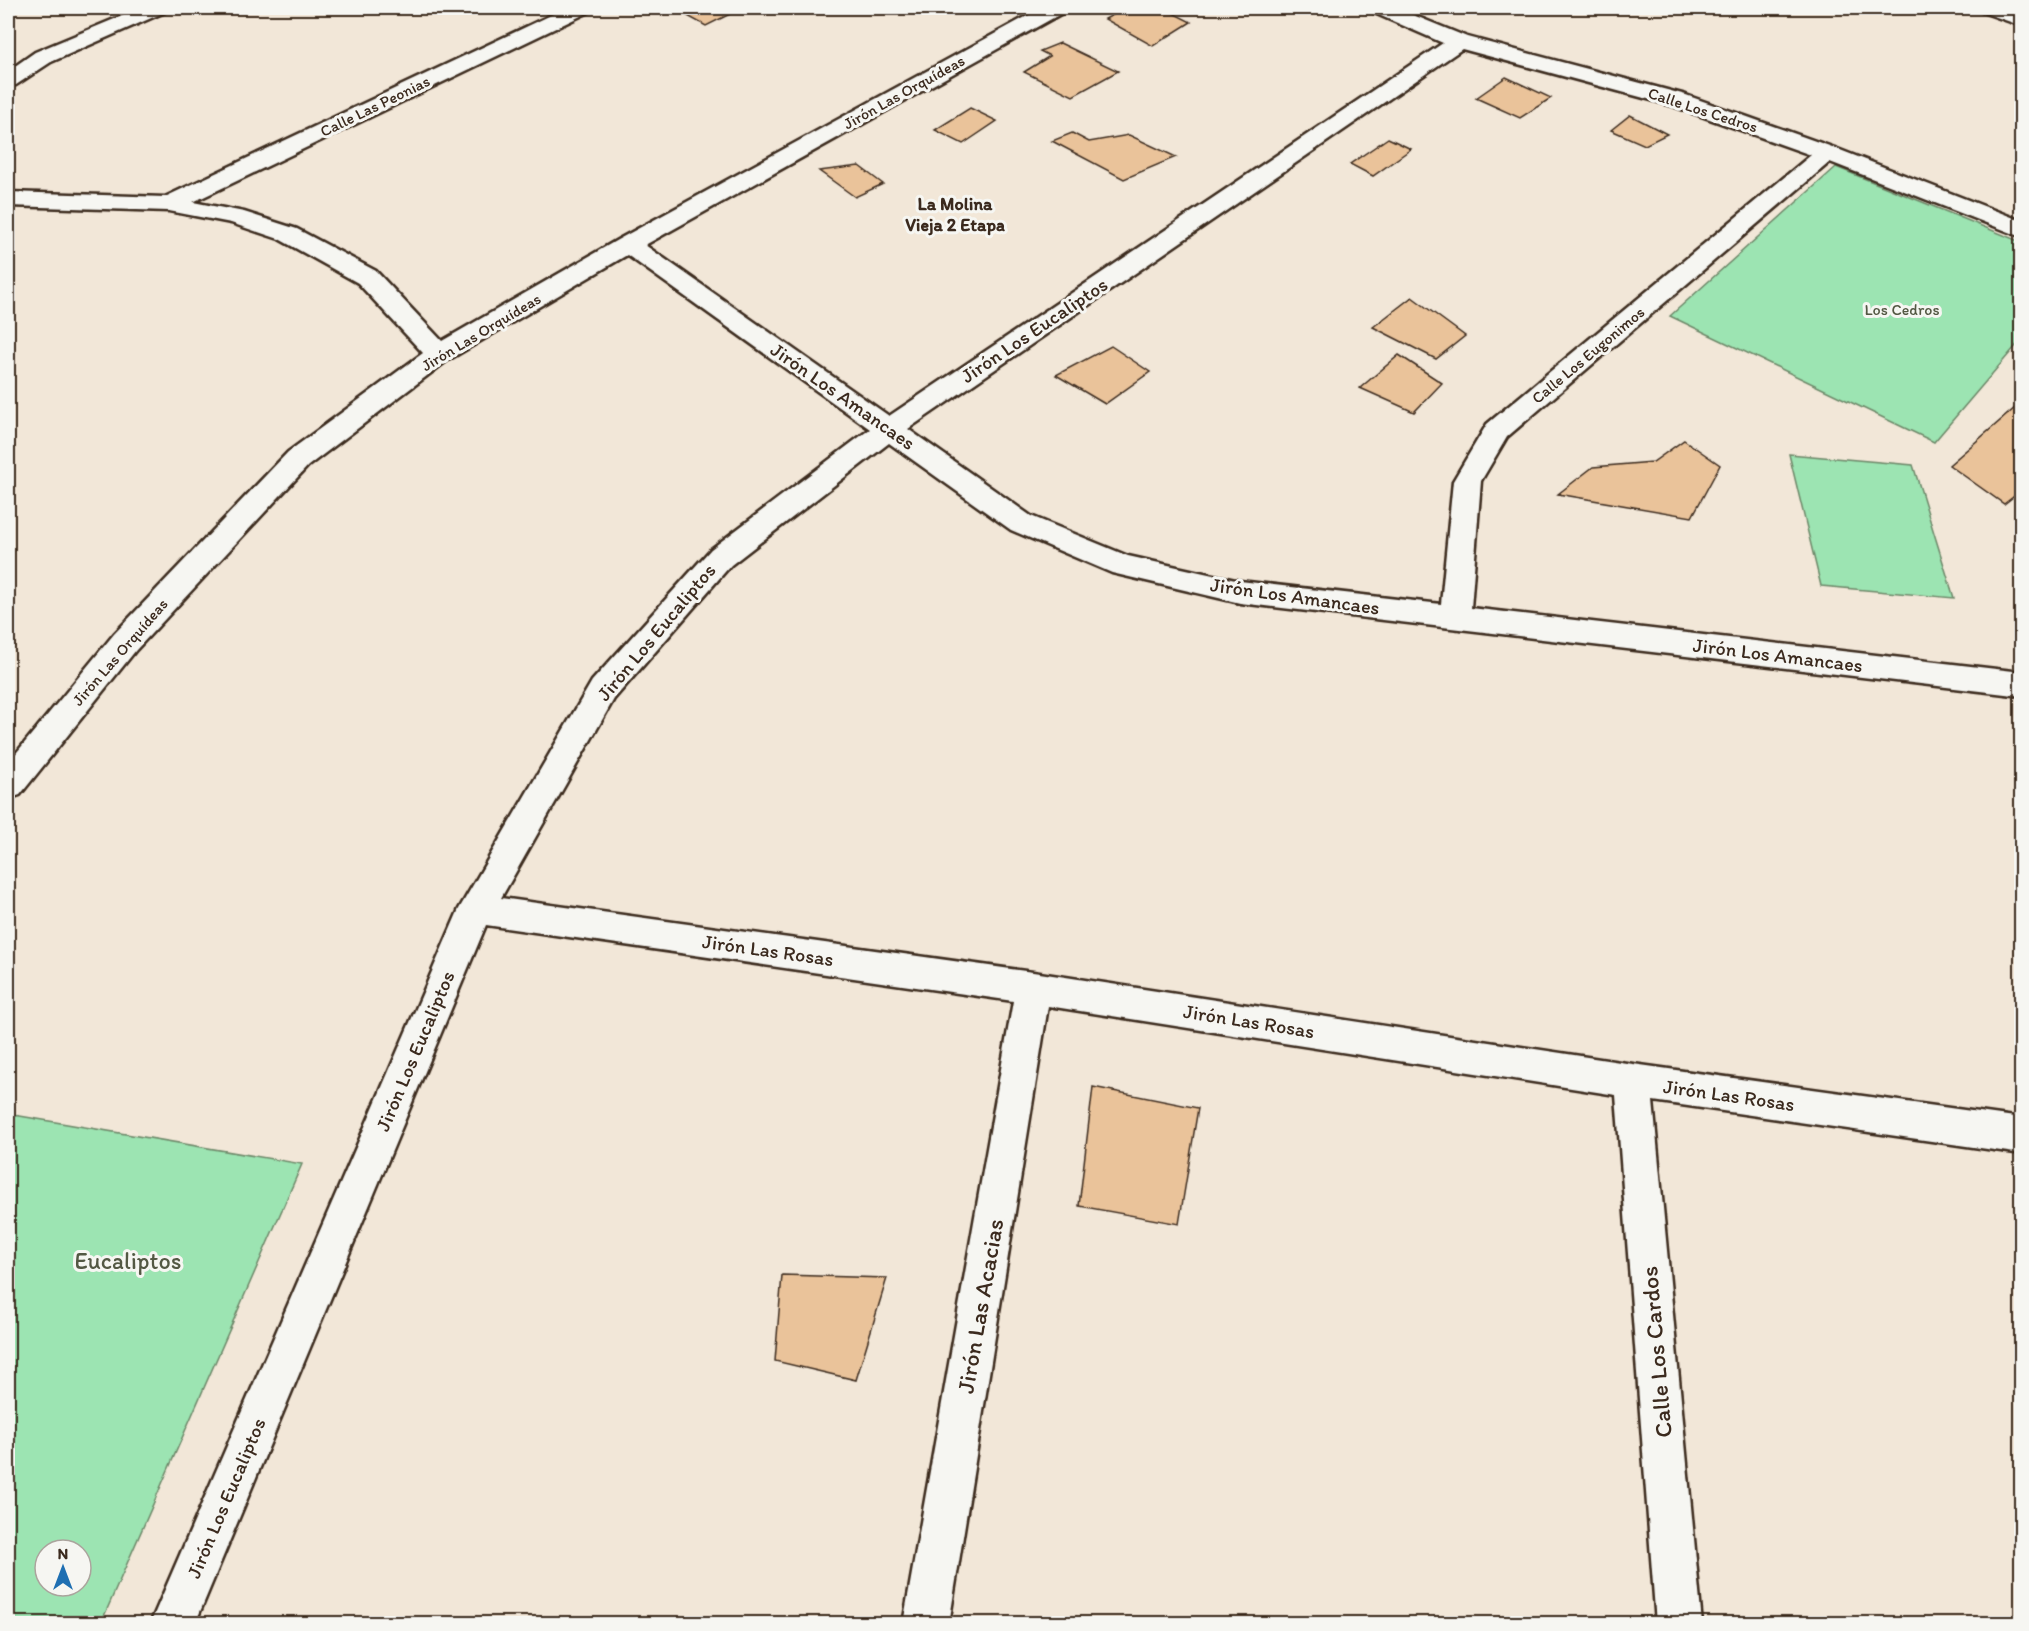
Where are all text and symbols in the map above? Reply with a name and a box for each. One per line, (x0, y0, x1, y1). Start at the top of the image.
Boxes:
street label: Jirón Las Orquídeas (840, 51, 968, 133)
street label: Calle Las Peonias (317, 71, 433, 141)
street label: Calle Los Cedros (1646, 83, 1760, 137)
district label: La Molina Vieja 2 Etapa (905, 193, 1005, 236)
street label: Jirón Los Eucaliptos (956, 272, 1112, 388)
street label: Jirón Las Orquídeas (418, 289, 544, 375)
park label: Los Cedros (1864, 300, 1940, 319)
street label: Calle Los Eugonimos (1528, 302, 1648, 408)
street label: Jirón Los Amancaes (766, 337, 920, 455)
street label: Jirón Los Eucaliptos (592, 558, 721, 706)
street label: Jirón Los Amancaes (1209, 572, 1381, 620)
street label: Jirón Las Orquídeas (68, 595, 172, 709)
street label: Jirón Los Amancaes (1692, 633, 1864, 677)
street label: Jirón Las Rosas (701, 929, 835, 971)
street label: Jirón Los Eucaliptos (370, 967, 460, 1135)
street label: Jirón Las Rosas (1182, 999, 1316, 1043)
street label: Jirón Las Rosas (1662, 1074, 1796, 1116)
street label: Jirón Las Acacias (950, 1216, 1010, 1396)
park label: Eucaliptos (74, 1246, 182, 1275)
street label: Calle Los Cardos (1634, 1265, 1678, 1439)
street label: Jirón Los Eucaliptos (181, 1414, 271, 1582)
north arrow (33, 1538, 93, 1598)
text: N (58, 1544, 68, 1563)

